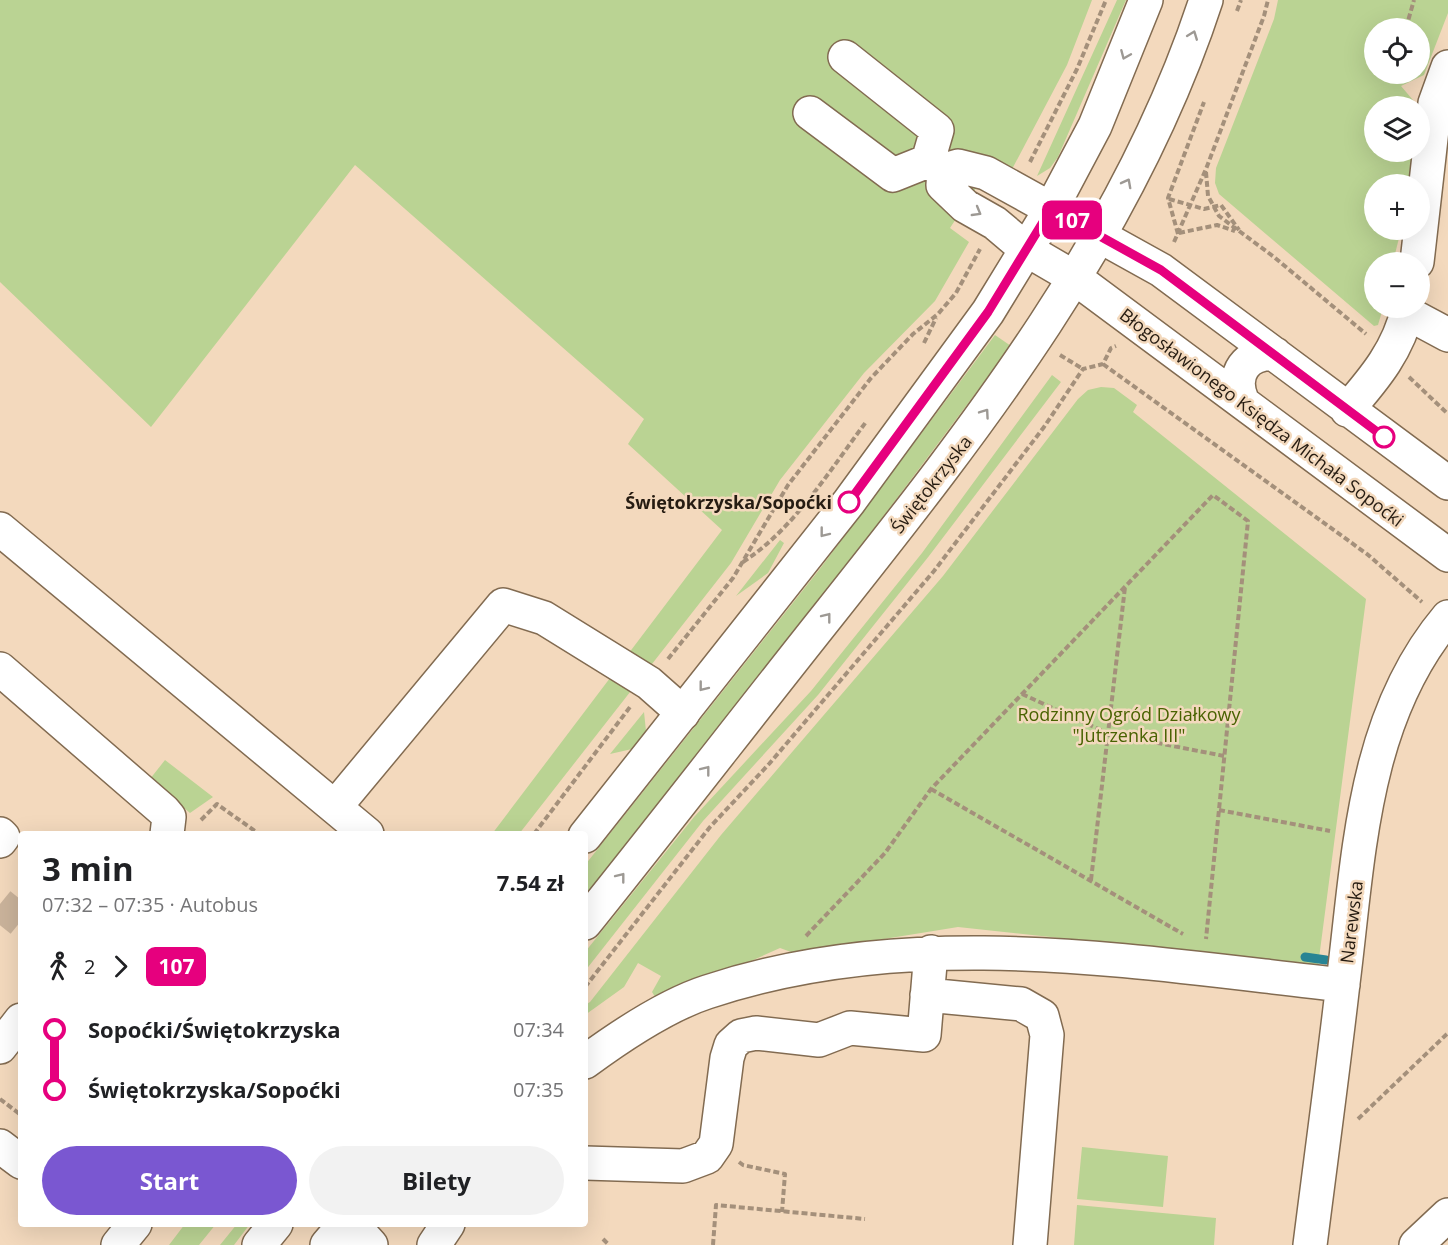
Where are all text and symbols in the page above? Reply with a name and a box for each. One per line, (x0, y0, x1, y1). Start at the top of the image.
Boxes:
map controls (1364, 18, 1430, 318)
button: locate (1364, 18, 1430, 84)
one-way arrow (1186, 30, 1198, 41)
one-way arrow (1120, 48, 1132, 59)
button: layers (1364, 96, 1430, 162)
button: + (1364, 174, 1430, 240)
one-way arrow (1120, 179, 1132, 190)
line badge: 107 (1038, 200, 1106, 240)
one-way arrow (970, 205, 981, 217)
text: 107 (1054, 206, 1090, 234)
button: − (1364, 252, 1430, 318)
street label: Błogosławionego Księdza Michała Sopoćki (1115, 302, 1409, 532)
one-way arrow (978, 409, 989, 420)
unlabelled marker (1373, 426, 1395, 448)
street label: Świętokrzyska (885, 430, 977, 538)
place label: Świętokrzyska/Sopoćki (625, 490, 832, 514)
marker: Świętokrzyska/Sopoćki (838, 491, 860, 513)
one-way arrow (821, 527, 832, 538)
one-way arrow (819, 613, 830, 624)
one-way arrow (700, 680, 711, 691)
park label: Rodzinny Ogród Działkowy "Jutrzenka III" (1017, 702, 1242, 747)
one-way arrow (698, 766, 709, 777)
text: 3 min (42, 846, 134, 891)
text: 7.54 zł (497, 867, 564, 897)
one-way arrow (614, 873, 625, 884)
street label: Narewska (1334, 879, 1368, 965)
text: 07:32 – 07:35 · Autobus (42, 891, 258, 918)
icon: walk (42, 950, 75, 983)
icon: forward (104, 950, 137, 983)
text: 107 (158, 952, 194, 980)
text: 2 (84, 953, 95, 980)
text: Sopoćki/Świętokrzyska (88, 1014, 341, 1044)
text: 07:34 (513, 1016, 564, 1043)
text: Świętokrzyska/Sopoćki (88, 1074, 341, 1104)
text: 07:35 (513, 1076, 564, 1103)
button: Start (42, 1146, 297, 1215)
button: Bilety (309, 1146, 564, 1215)

